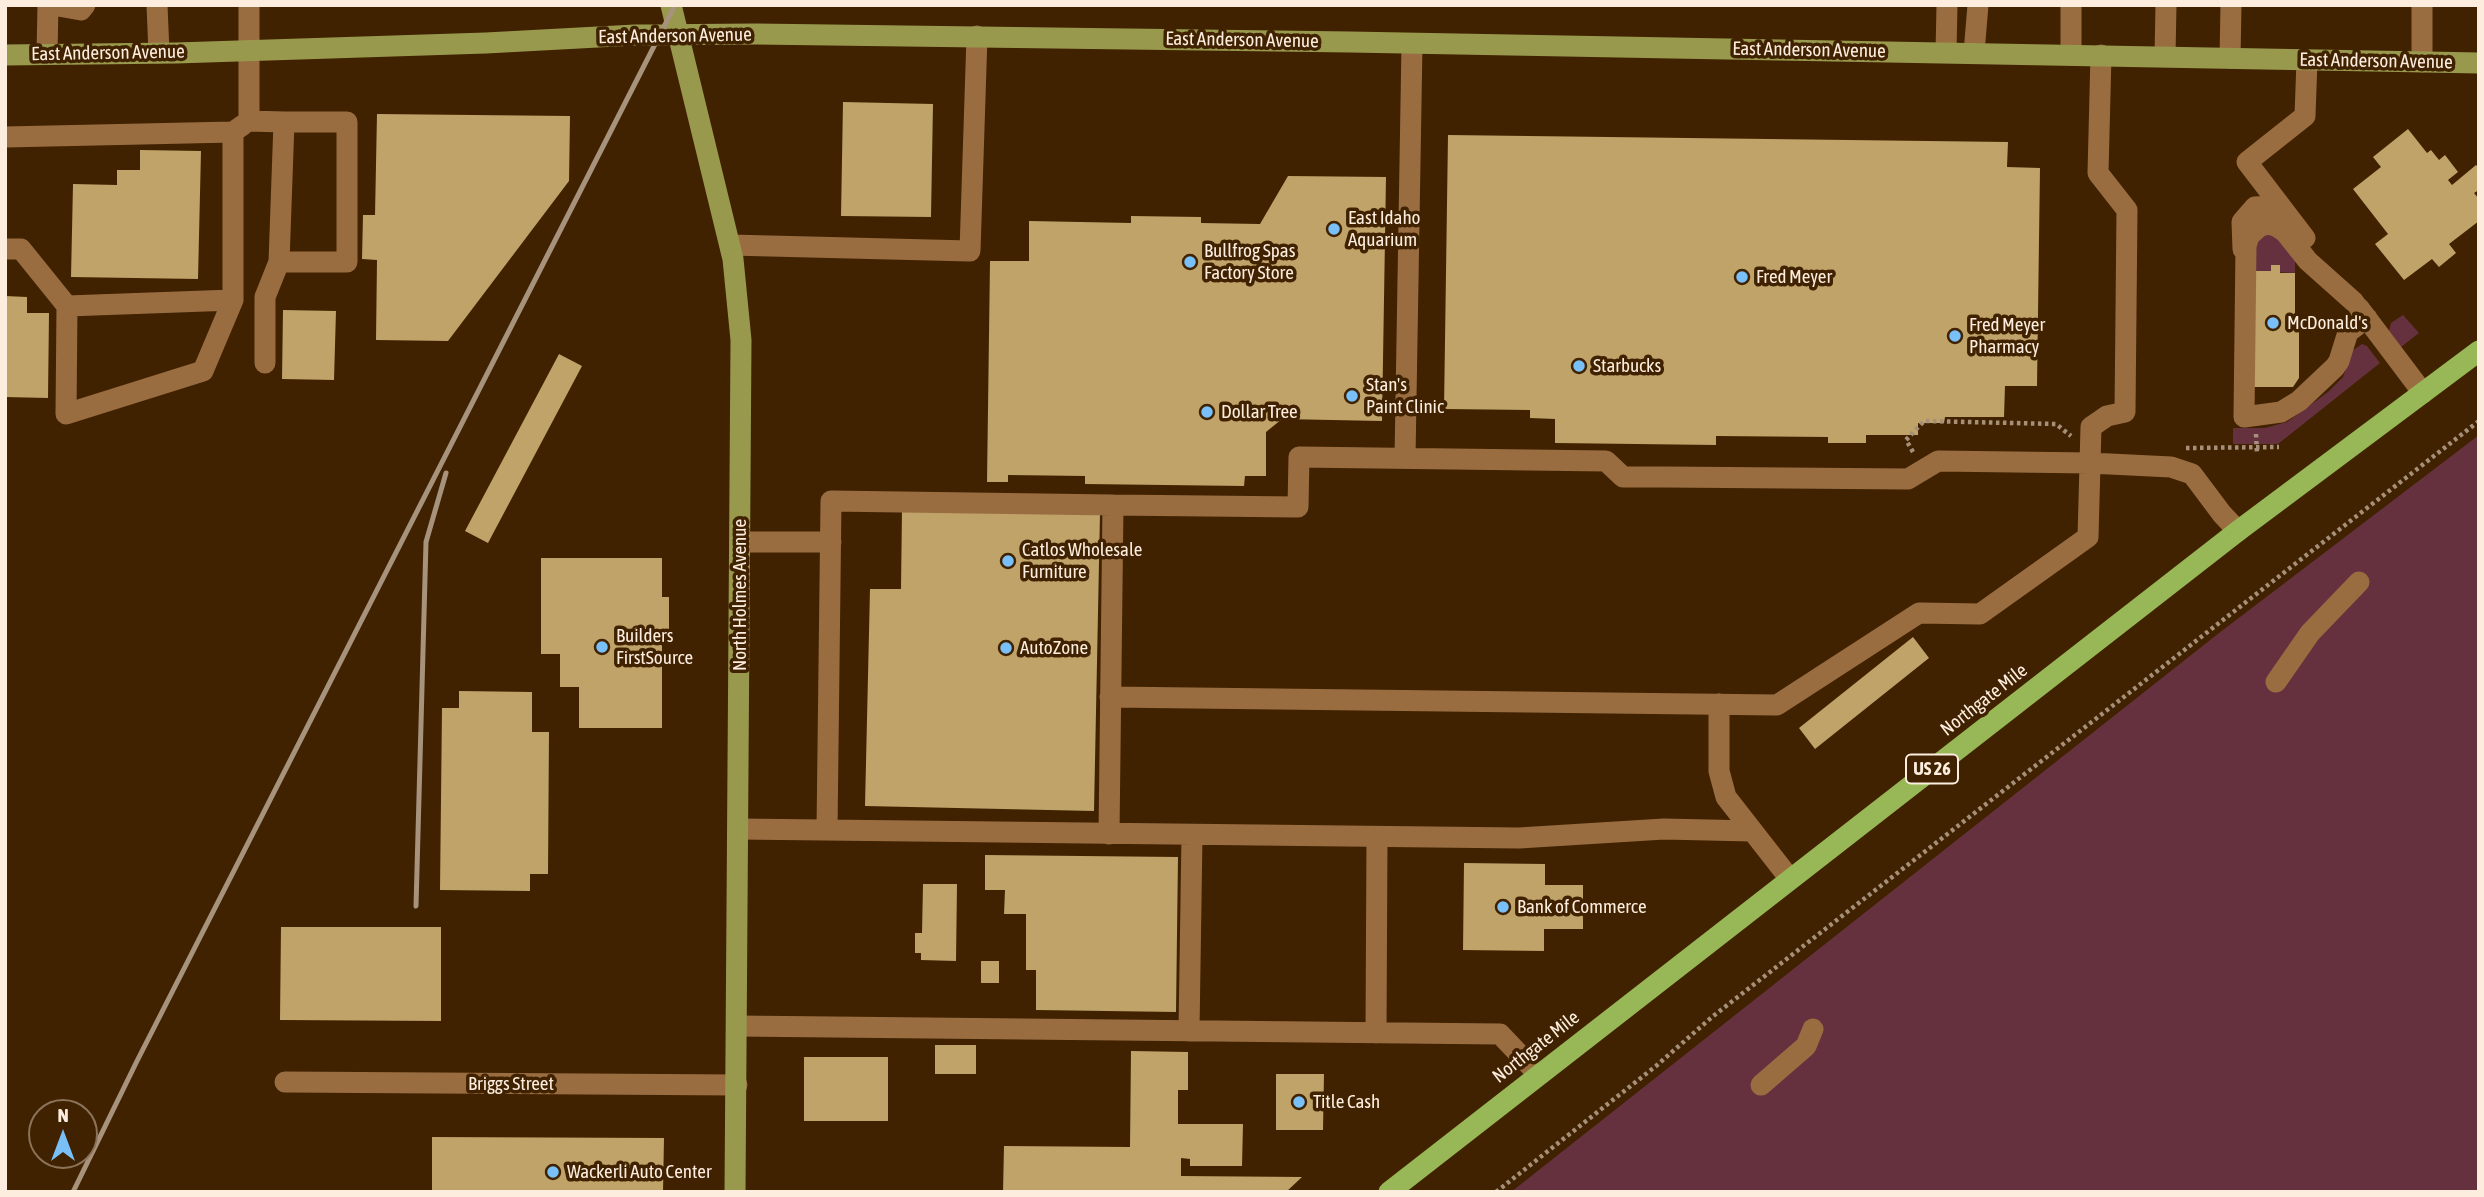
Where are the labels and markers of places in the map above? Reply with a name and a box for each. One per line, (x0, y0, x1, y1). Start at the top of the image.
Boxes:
place label: East Idaho Aquarium (1348, 207, 1421, 251)
marker: East Idaho Aquarium (1326, 221, 1342, 237)
place label: Bullfrog Spas Factory Store (1204, 240, 1295, 284)
marker: Bullfrog Spas Factory Store (1182, 254, 1198, 270)
place label: Fred Meyer (1756, 266, 1832, 288)
marker: Fred Meyer (1734, 269, 1750, 285)
place label: McDonald's (2287, 312, 2368, 334)
place label: Fred Meyer Pharmacy (1969, 314, 2045, 358)
marker: McDonald's (2265, 315, 2281, 331)
marker: Fred Meyer Pharmacy (1947, 328, 1963, 344)
place label: Starbucks (1593, 355, 1661, 377)
marker: Starbucks (1571, 358, 1587, 374)
place label: Stan's Paint Clinic (1366, 374, 1444, 418)
marker: Stan's Paint Clinic (1344, 388, 1360, 404)
place label: Dollar Tree (1221, 401, 1298, 423)
marker: Dollar Tree (1199, 404, 1215, 420)
place label: Catlos Wholesale Furniture (1022, 539, 1142, 583)
marker: Catlos Wholesale Furniture (1000, 553, 1016, 569)
place label: Builders FirstSource (616, 625, 693, 669)
place label: AutoZone (1020, 637, 1088, 659)
marker: Builders FirstSource (594, 639, 610, 655)
marker: AutoZone (998, 640, 1014, 656)
place label: Bank of Commerce (1517, 896, 1647, 918)
marker: Bank of Commerce (1495, 899, 1511, 915)
place label: Title Cash (1313, 1091, 1380, 1113)
marker: Title Cash (1291, 1094, 1307, 1110)
place label: Wackerli Auto Center (567, 1161, 711, 1183)
marker: Wackerli Auto Center (545, 1164, 561, 1180)

